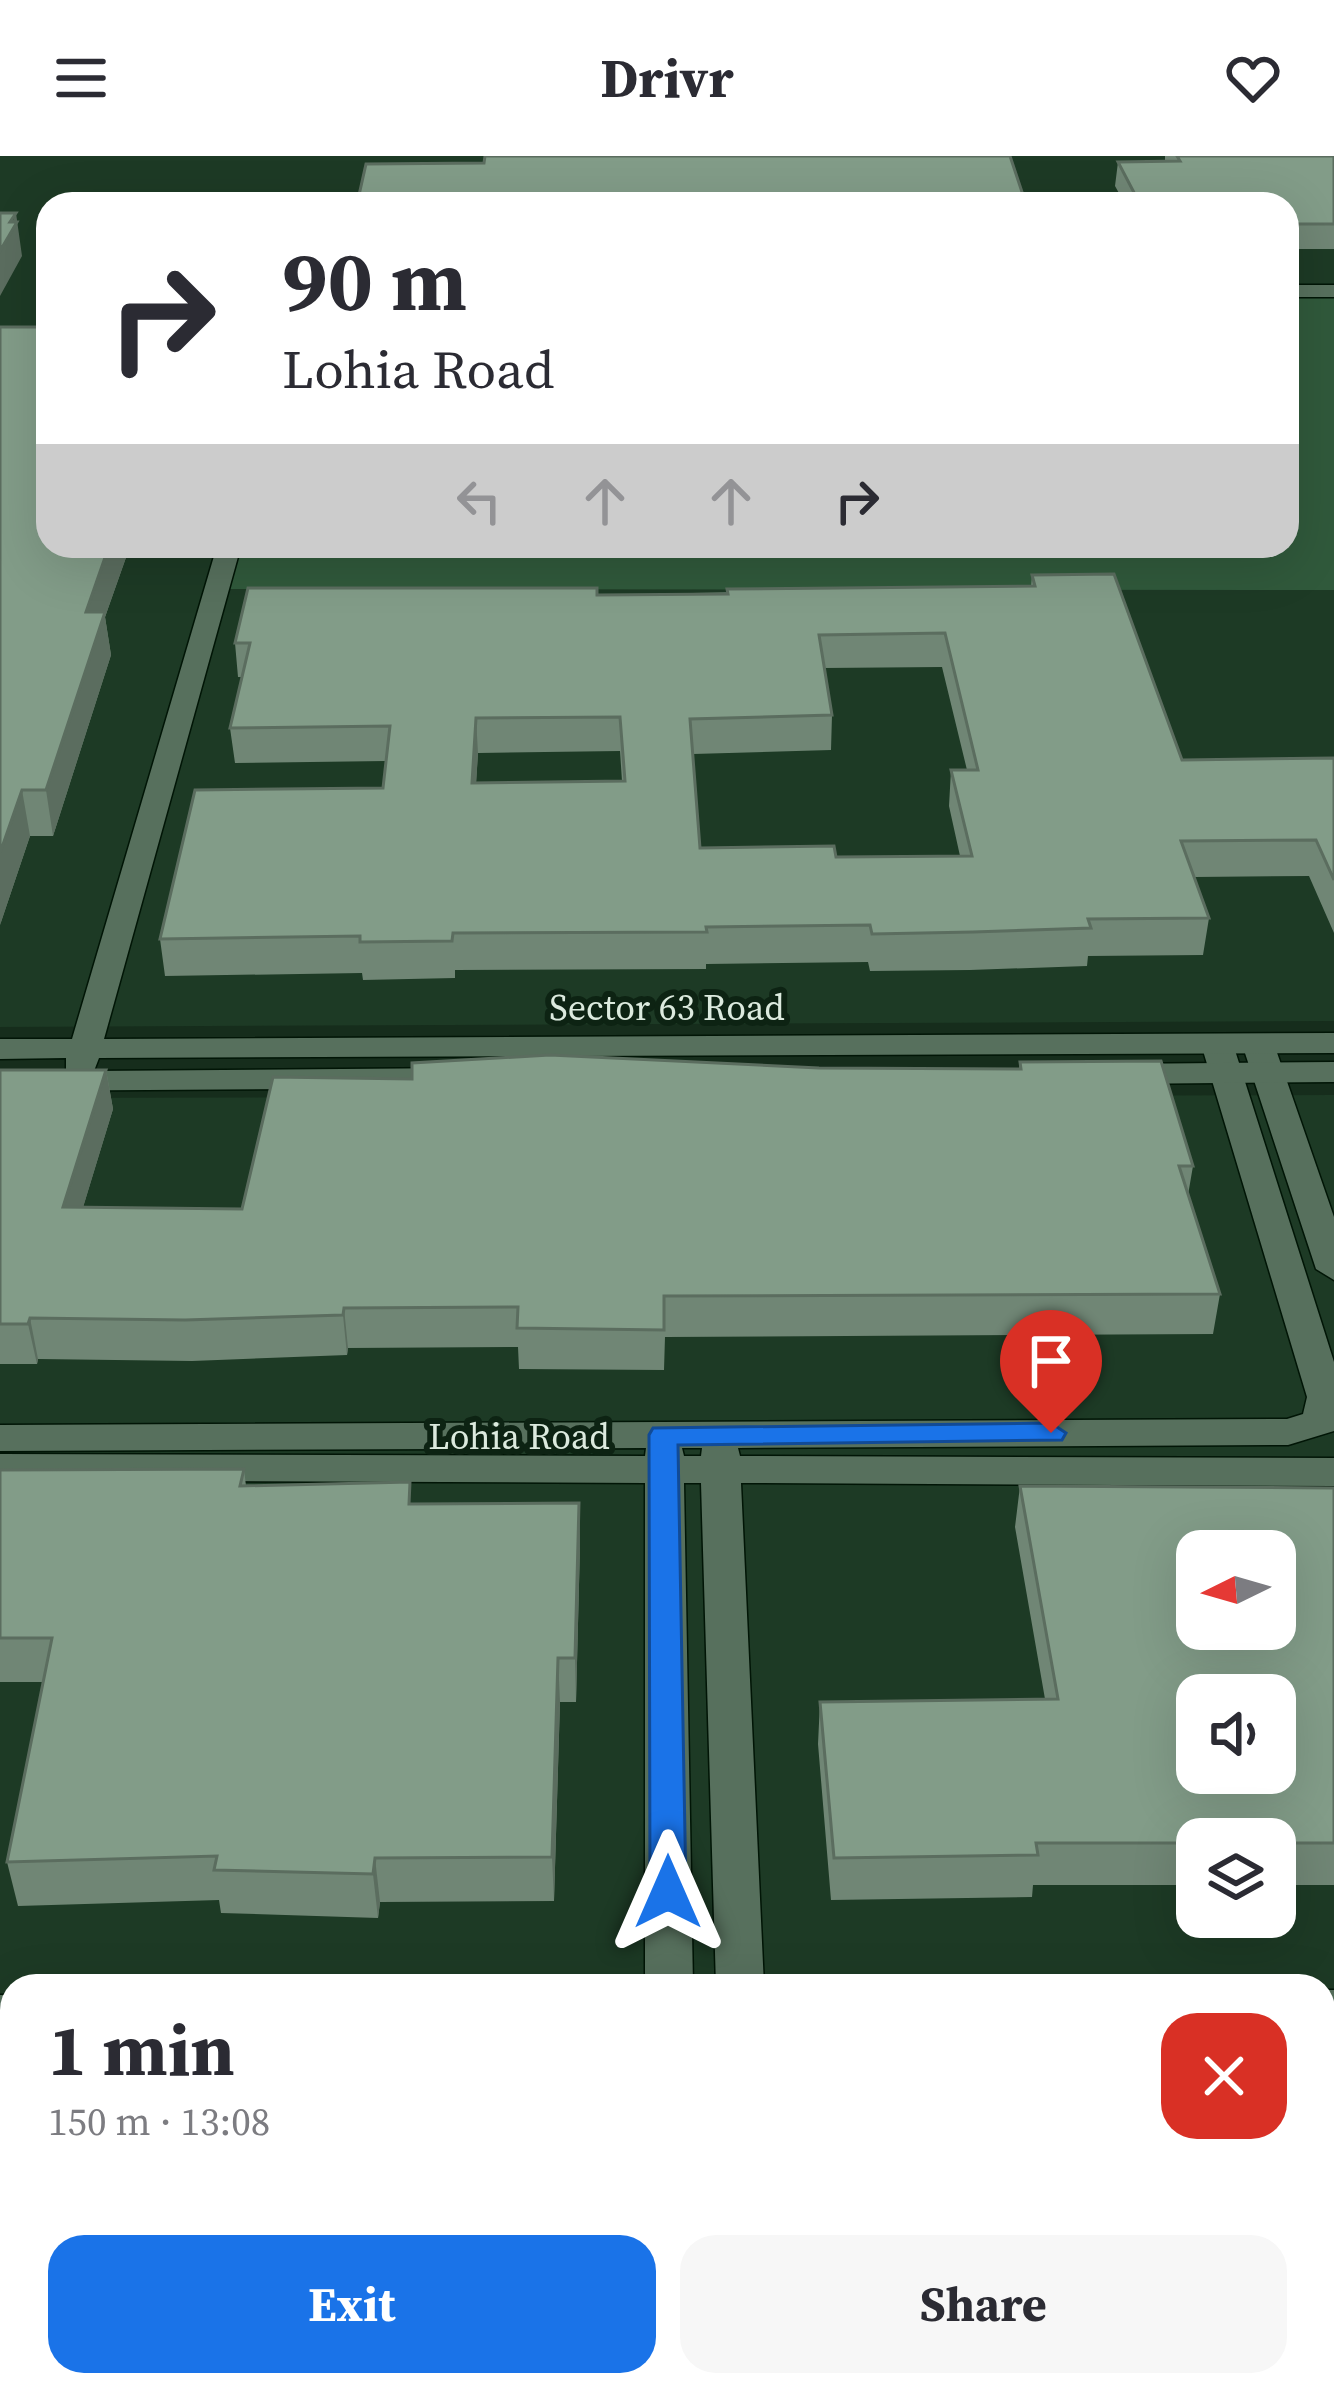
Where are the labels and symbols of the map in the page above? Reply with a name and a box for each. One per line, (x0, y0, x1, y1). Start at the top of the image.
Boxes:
street label: Sector 63 Road (549, 983, 785, 1032)
pin (1000, 1310, 1102, 1433)
street label: Lohia Road (428, 1412, 610, 1461)
north arrow (1176, 1530, 1296, 1650)
position arrow (605, 1829, 731, 1955)

